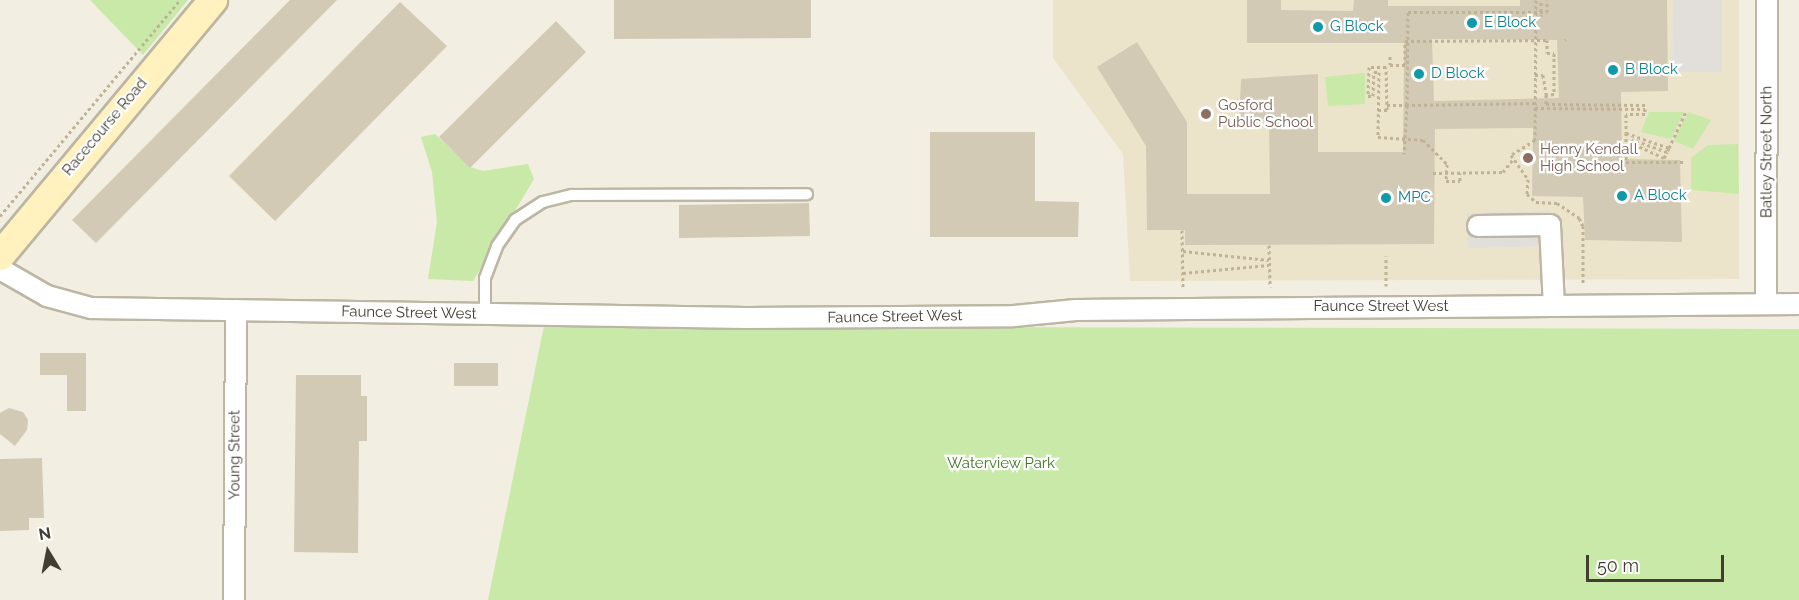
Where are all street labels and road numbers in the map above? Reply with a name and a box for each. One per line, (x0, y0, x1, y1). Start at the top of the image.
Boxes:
street label: Racecourse Road (59, 75, 151, 179)
street label: Batley Street North (1758, 86, 1776, 218)
street label: Faunce Street West (1313, 298, 1449, 316)
street label: Faunce Street West (341, 303, 477, 323)
street label: Faunce Street West (827, 307, 963, 327)
street label: Young Street (226, 410, 244, 500)

